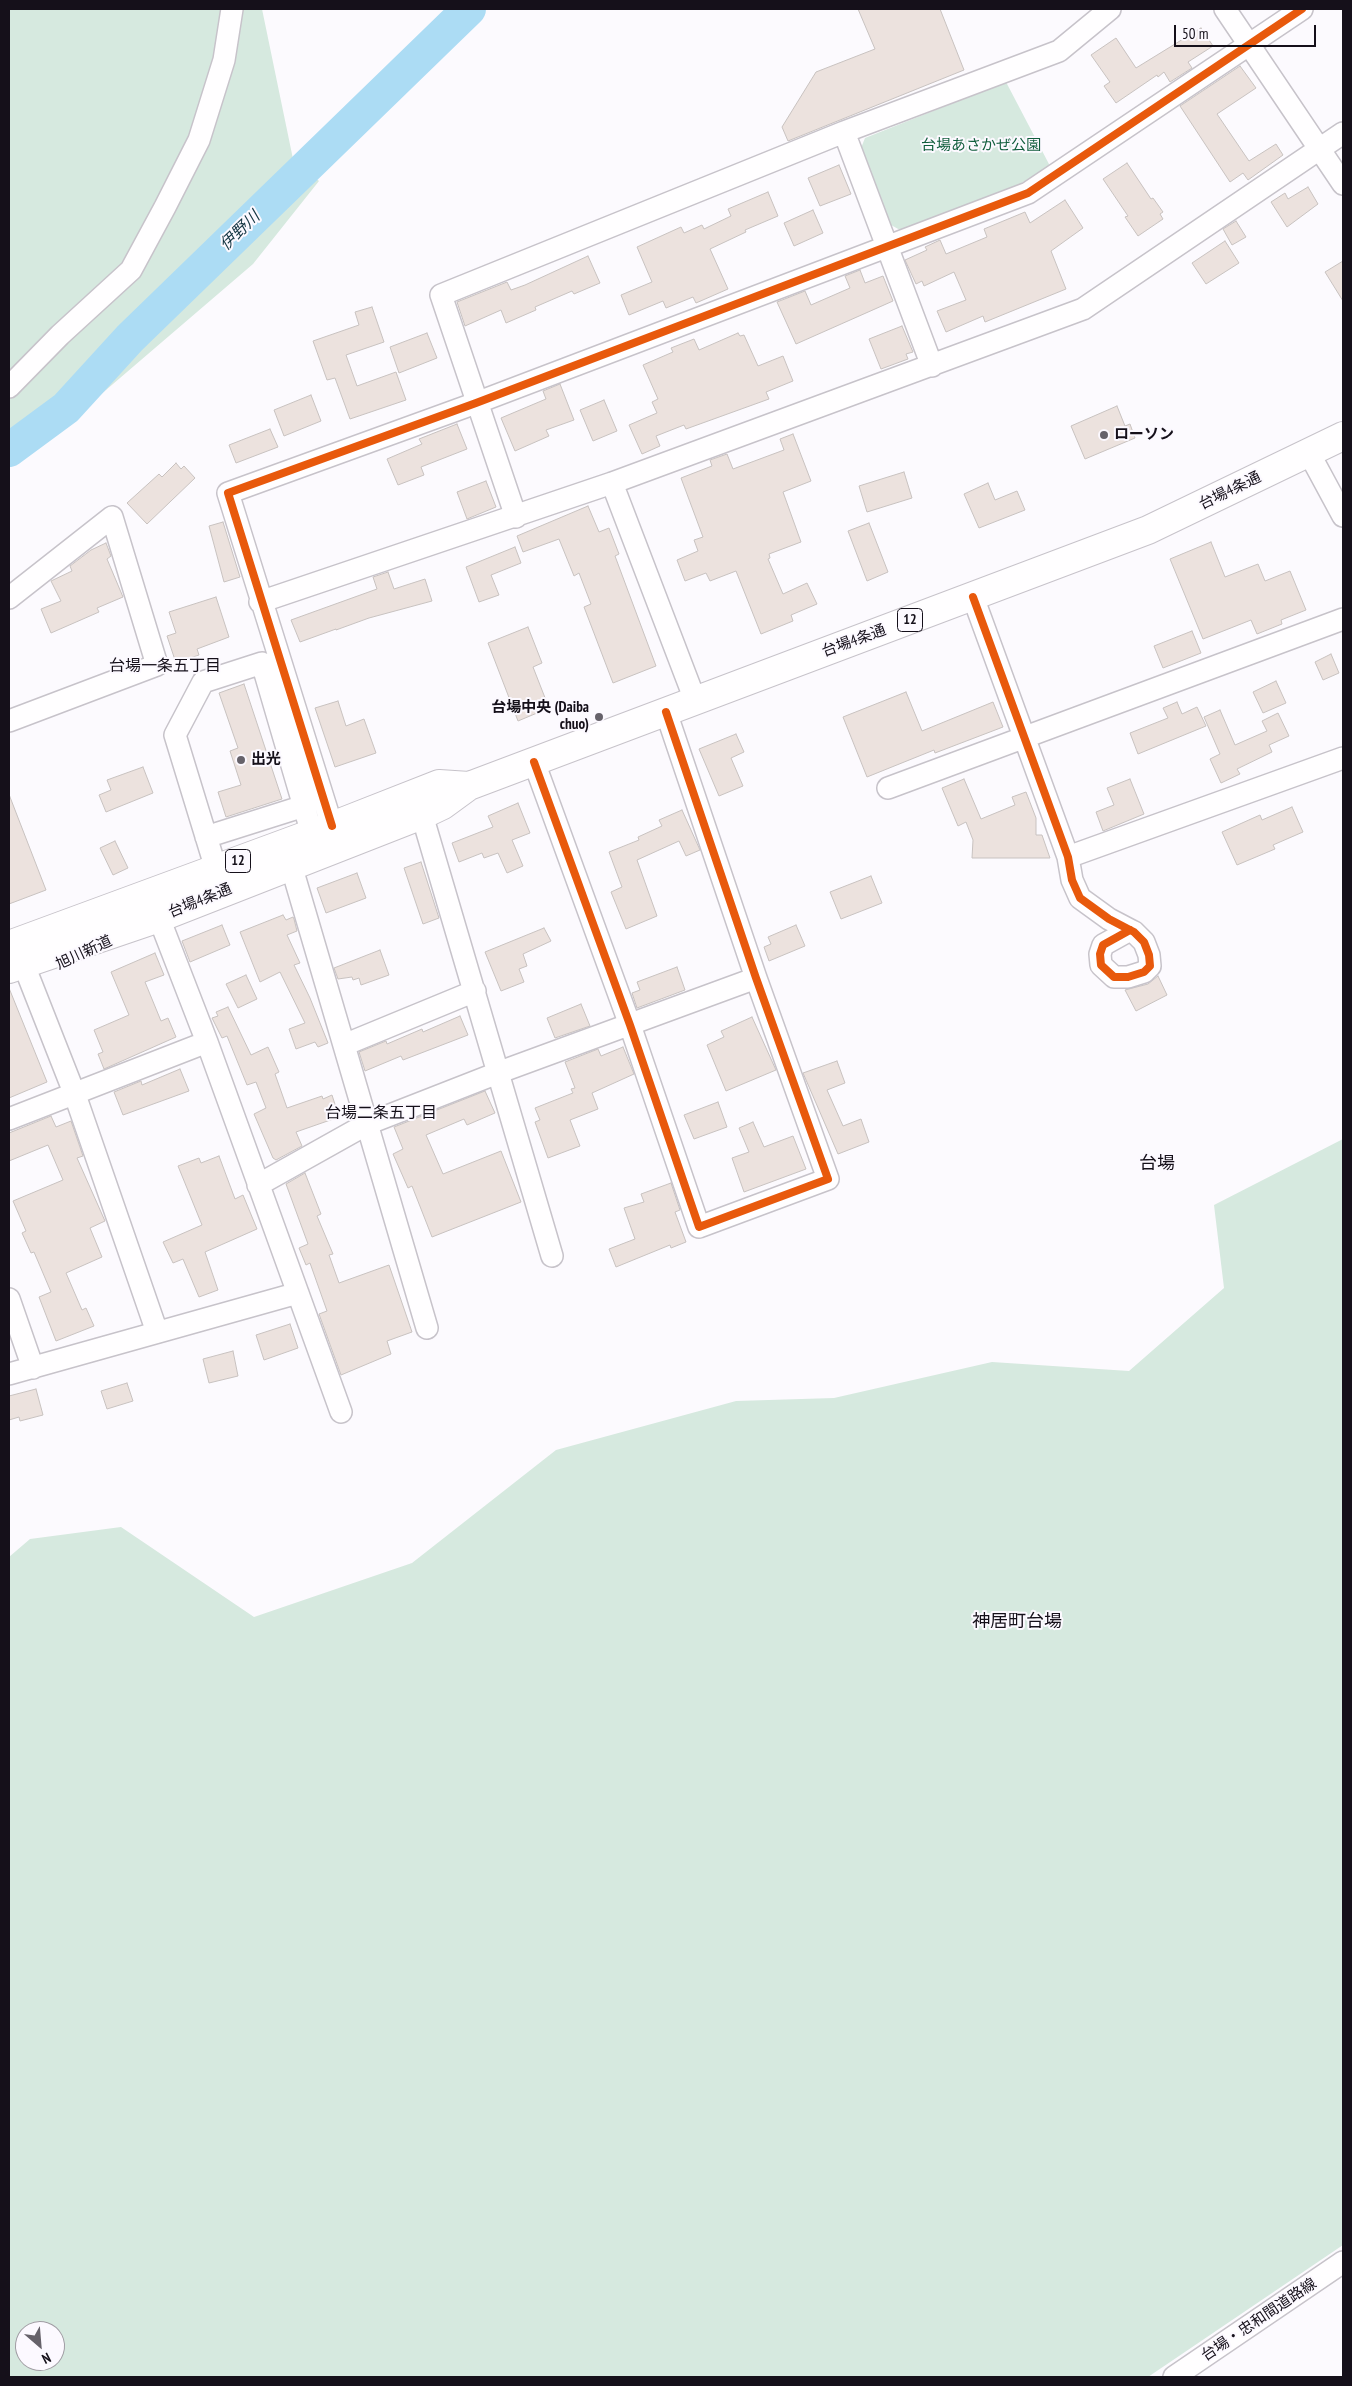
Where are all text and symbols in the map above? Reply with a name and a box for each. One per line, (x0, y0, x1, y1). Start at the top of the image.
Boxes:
scale bar (1177, 15, 1320, 47)
text: 50 m (1182, 24, 1208, 43)
park label: 台場あさかぜ公園 (921, 137, 1041, 155)
water label: 伊野川 (216, 207, 264, 255)
place label: ローソン (1114, 426, 1174, 444)
marker: ローソン (1098, 429, 1110, 441)
street label: 台場4条通 (1196, 468, 1264, 514)
road number: 12 (898, 608, 922, 632)
street label: 台場4条通 (820, 621, 888, 661)
district label: 台場一条五丁目 (109, 656, 221, 676)
place label: 台場中央 (Daiba chuo) (491, 699, 589, 734)
marker: 台場中央 (Daiba chuo) (593, 711, 605, 723)
place label: 出光 (251, 751, 281, 769)
marker: 出光 (235, 754, 247, 766)
road number: 12 (226, 849, 250, 872)
street label: 台場4条通 (166, 880, 234, 922)
street label: 旭川新道 (53, 932, 115, 974)
district label: 台場二条五丁目 (325, 1103, 437, 1123)
district label: 台場 (1139, 1153, 1175, 1175)
district label: 神居町台場 (972, 1611, 1062, 1633)
street label: 台場・忠和間道路線 (1198, 2275, 1320, 2365)
north arrow (15, 2321, 65, 2371)
text: N (39, 2349, 54, 2368)

